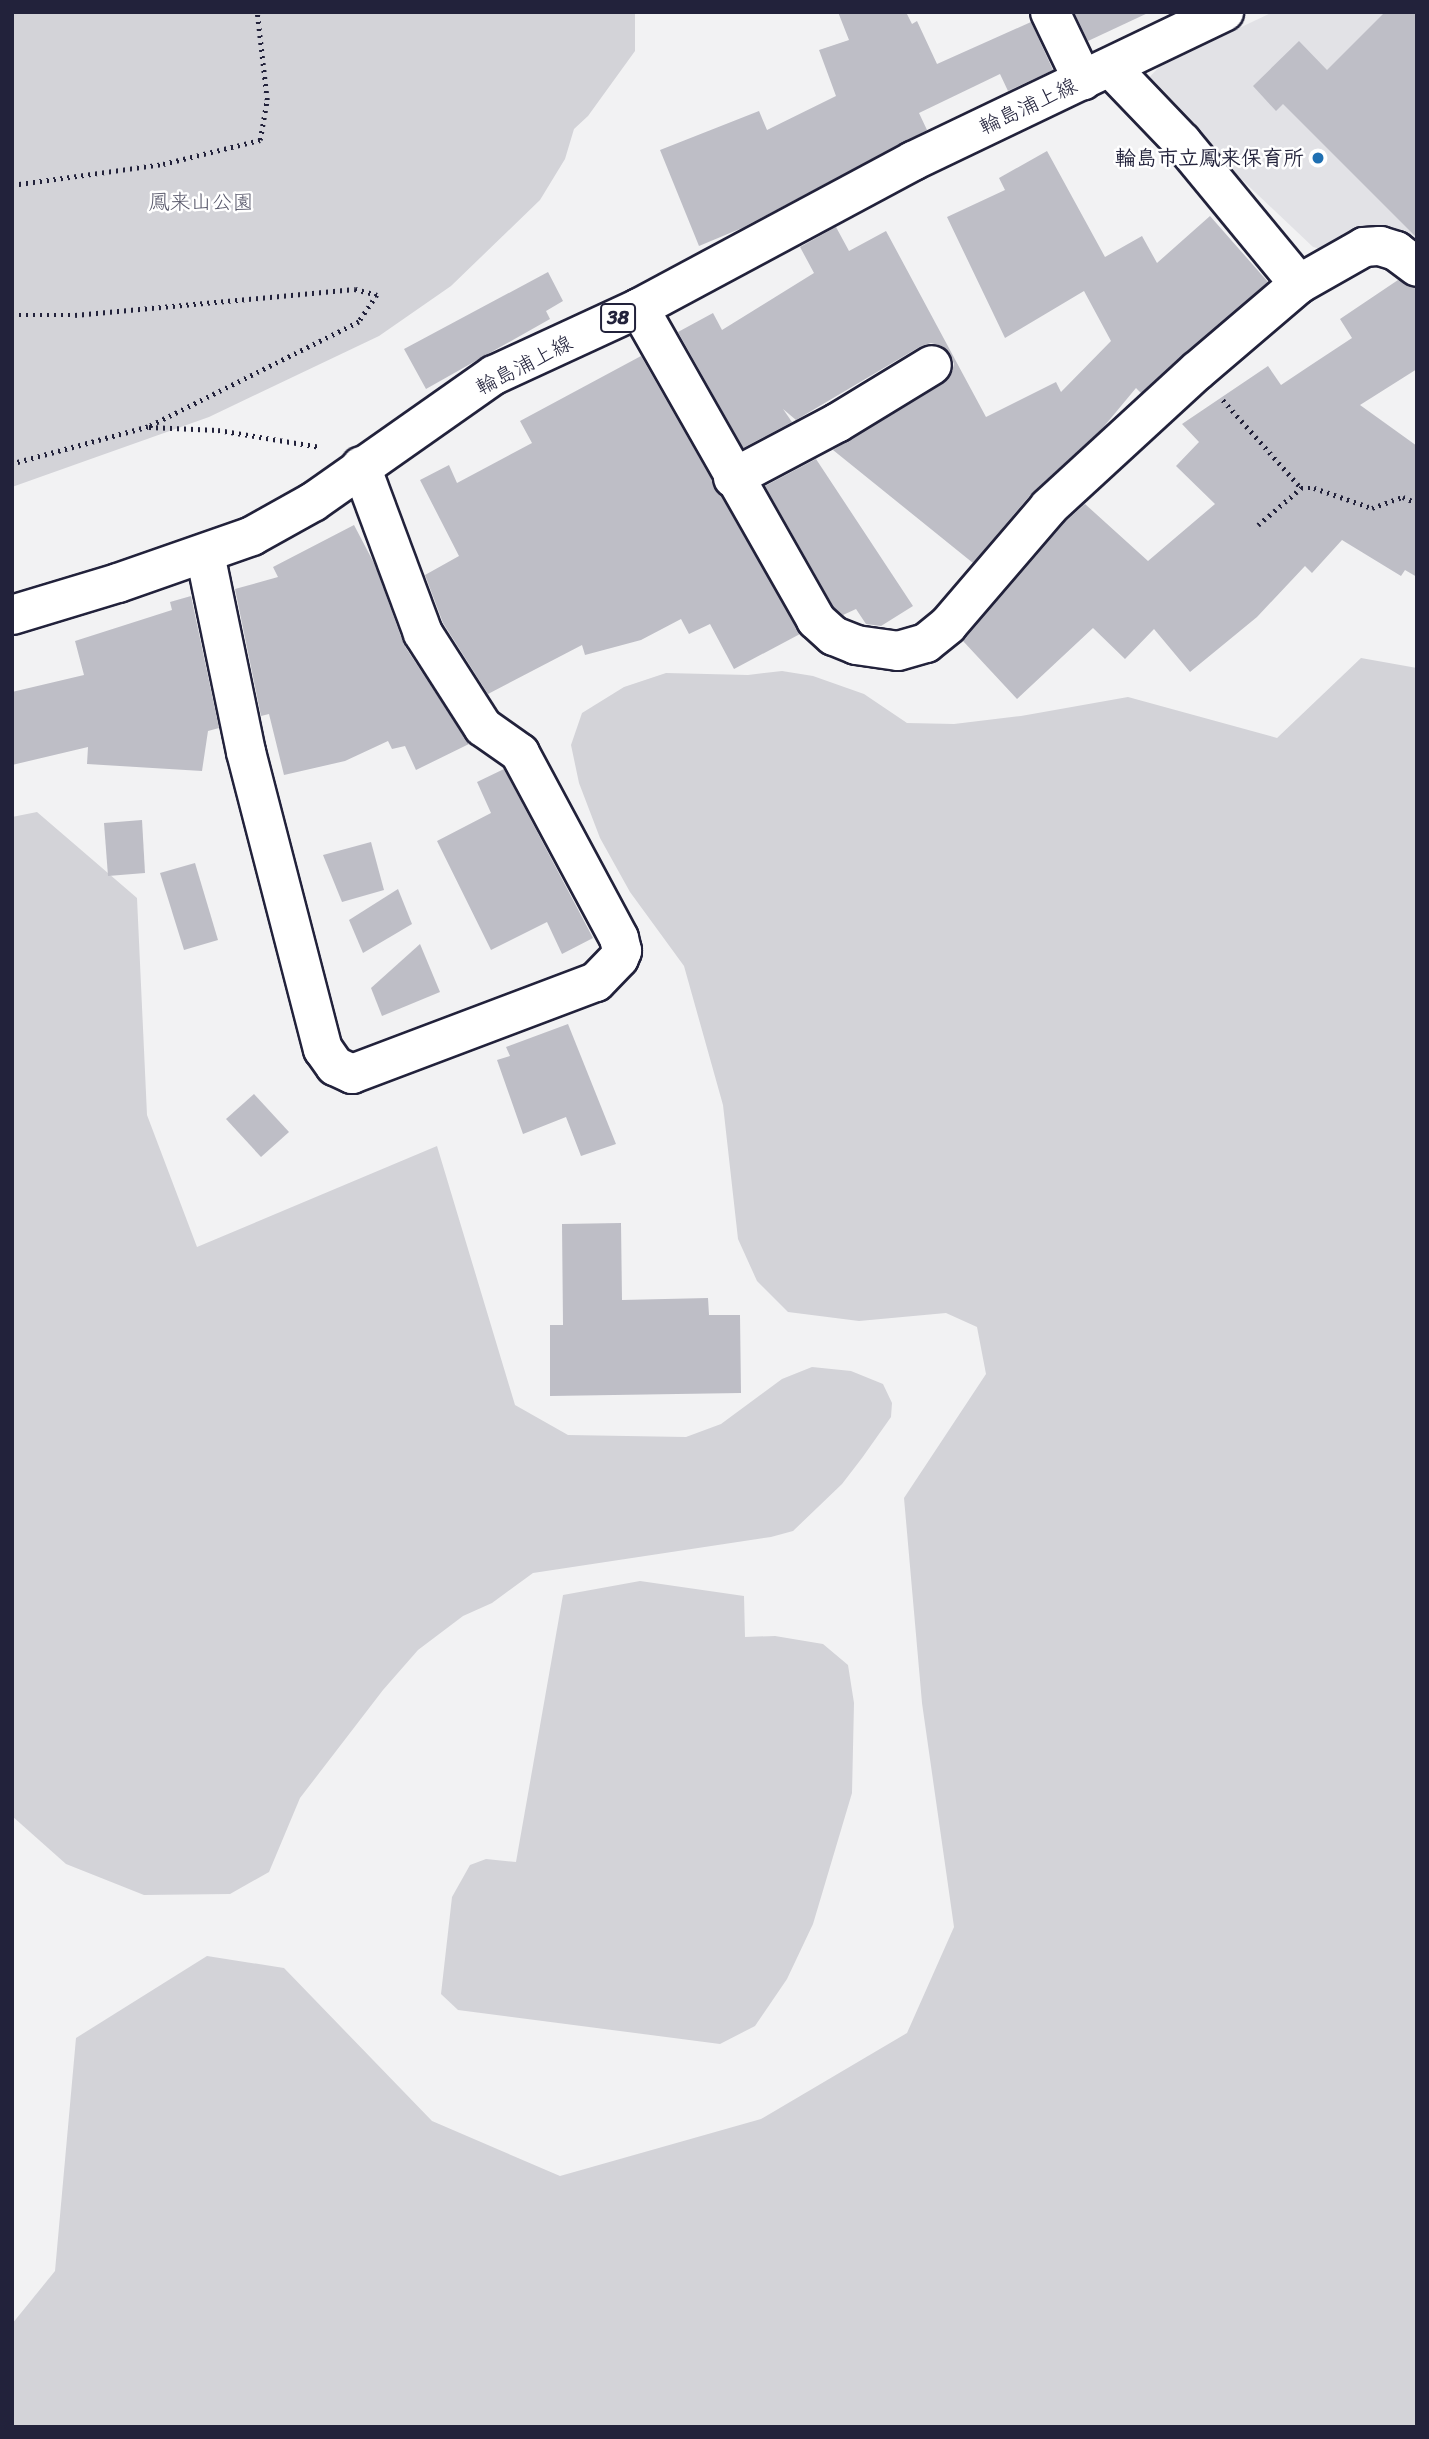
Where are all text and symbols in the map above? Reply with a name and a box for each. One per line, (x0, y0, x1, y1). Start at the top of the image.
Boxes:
street label: 輪島浦上線 (975, 72, 1081, 140)
place label: 輪島市立鳳来保育所 (1115, 145, 1304, 171)
marker: 輪島市立鳳来保育所 (1310, 150, 1326, 166)
park label: 鳳来山公園 (149, 189, 253, 215)
road number: 38 (599, 302, 637, 334)
street label: 輪島浦上線 (472, 330, 576, 400)

